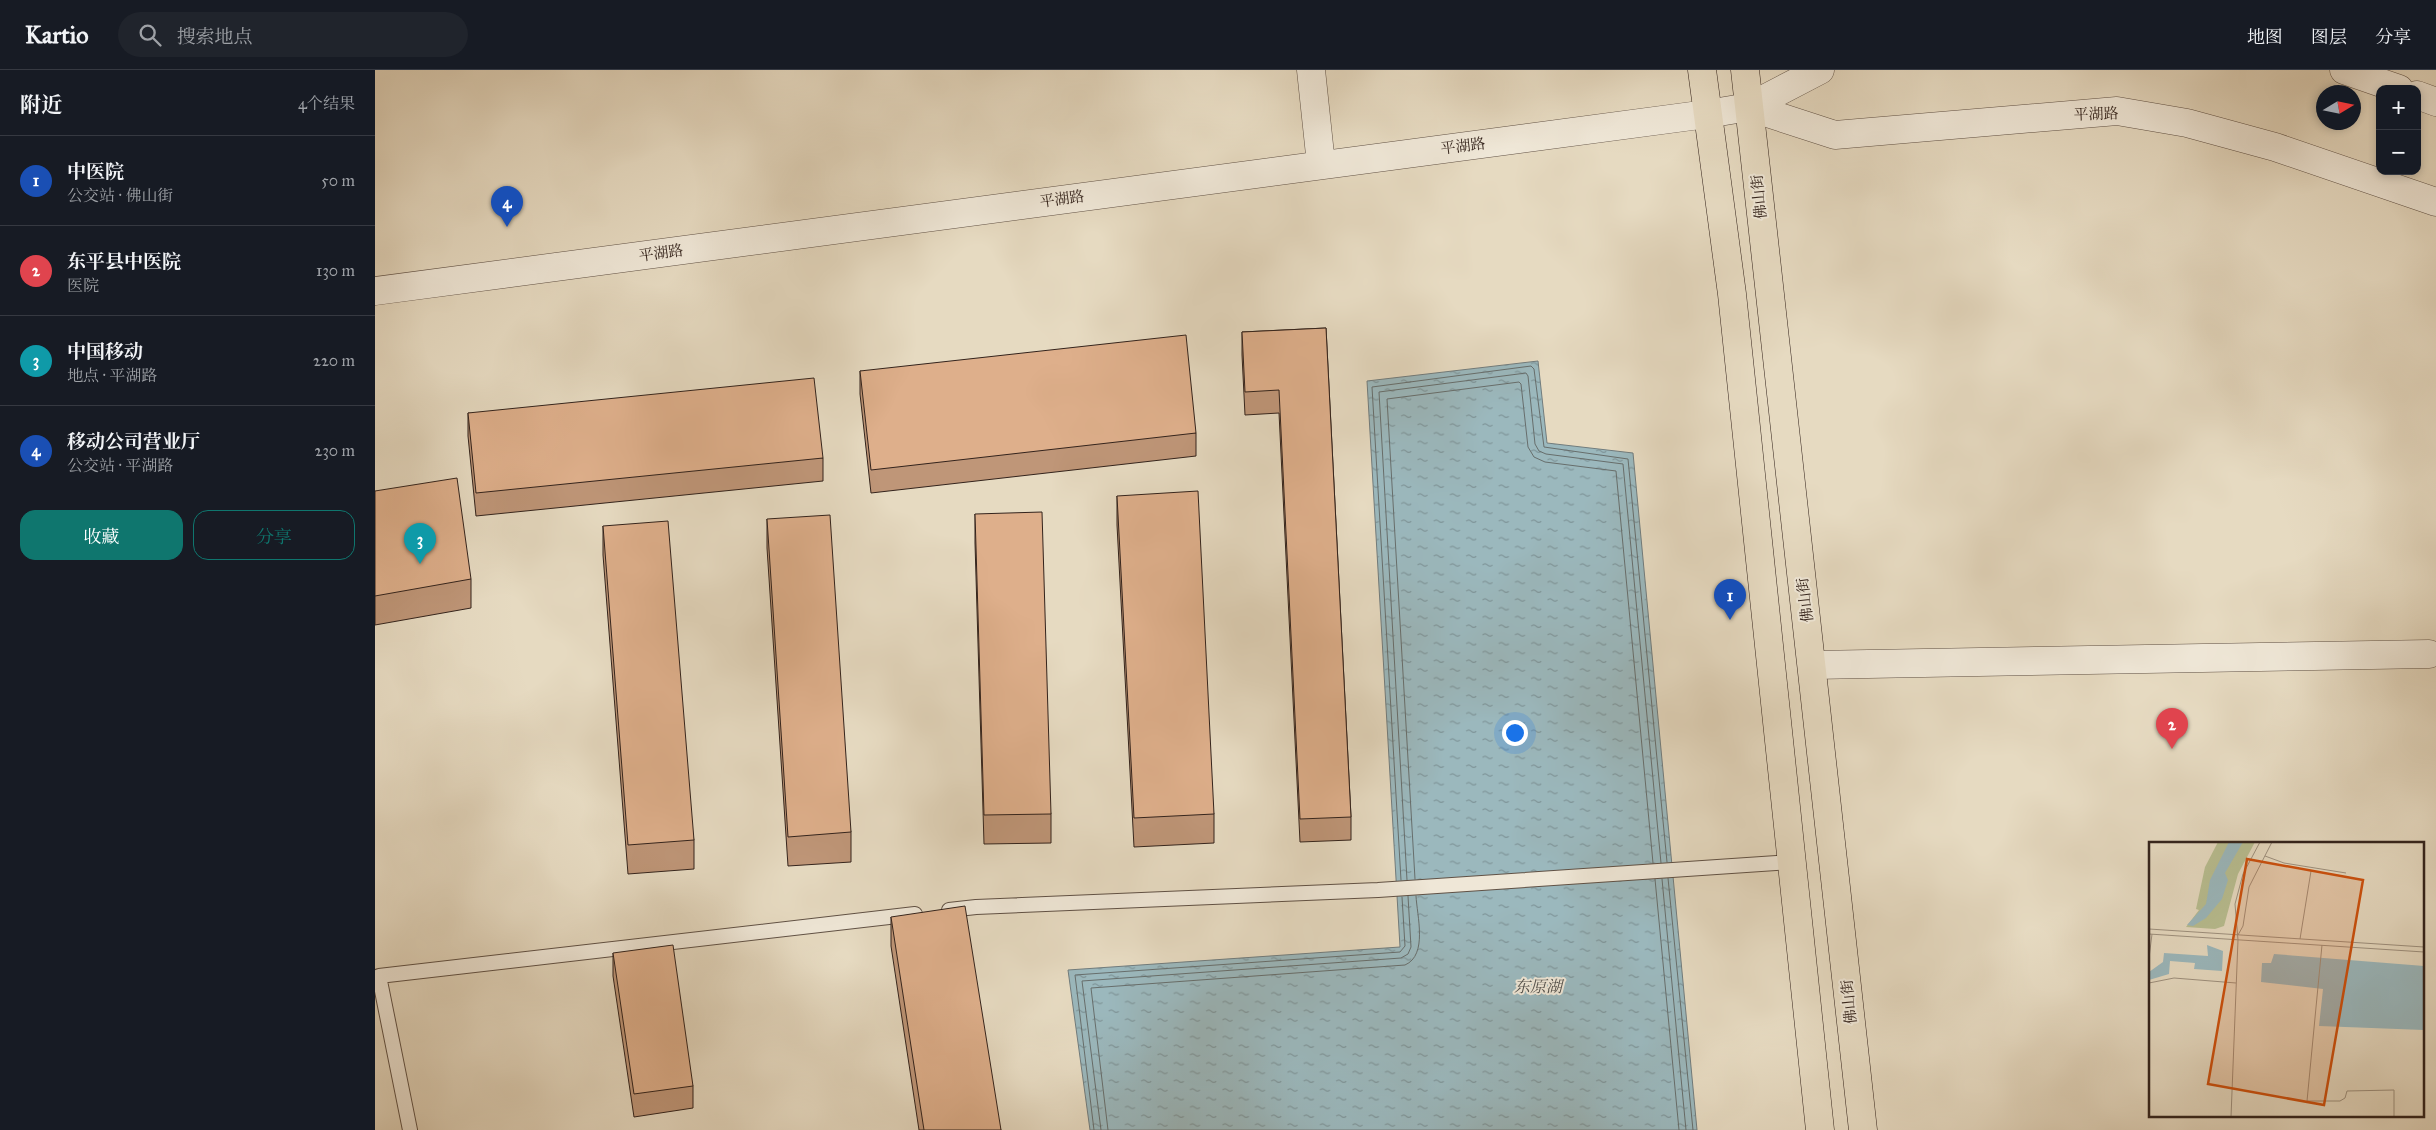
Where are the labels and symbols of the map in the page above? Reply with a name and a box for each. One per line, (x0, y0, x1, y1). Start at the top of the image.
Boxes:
north arrow (2316, 85, 2361, 130)
street label: 平湖路 (2073, 104, 2119, 124)
street label: 平湖路 (1440, 134, 1486, 158)
street label: 佛山街 (1748, 174, 1770, 220)
pin: 4 (491, 186, 523, 227)
street label: 平湖路 (1038, 187, 1086, 211)
street label: 平湖路 (637, 241, 685, 265)
pin: 3 (404, 523, 436, 564)
street label: 佛山街 (1793, 577, 1817, 623)
pin: 1 (1714, 579, 1746, 620)
pin: 2 (2156, 708, 2188, 749)
your location (1502, 720, 1528, 746)
inset map (2149, 842, 2423, 1118)
water label: 东原湖 (1514, 977, 1565, 996)
street label: 佛山街 (1838, 979, 1860, 1025)

